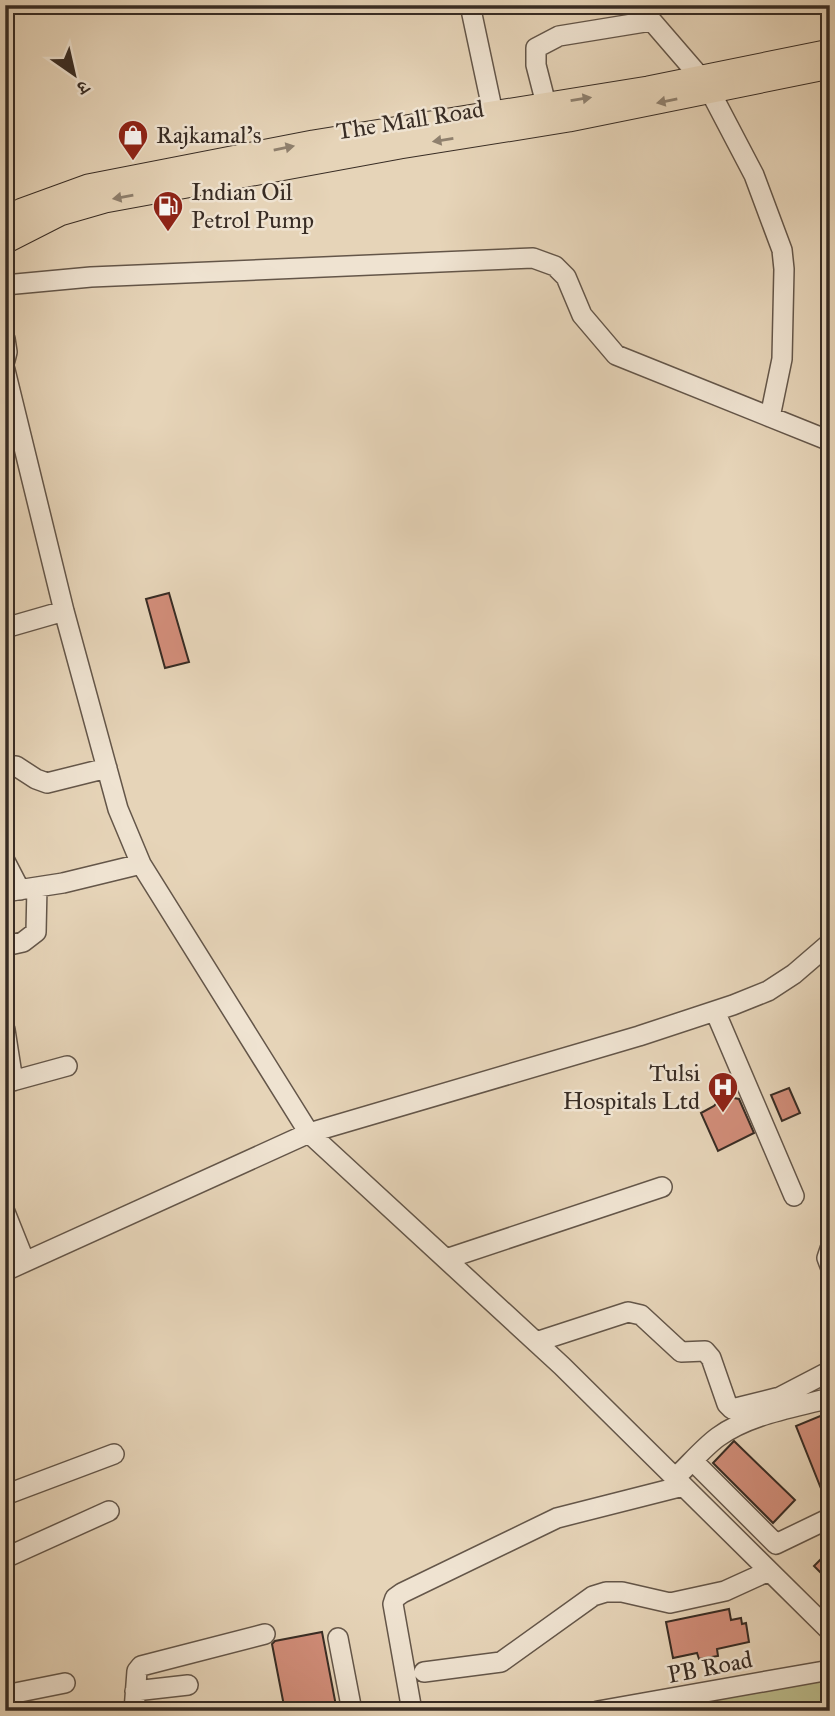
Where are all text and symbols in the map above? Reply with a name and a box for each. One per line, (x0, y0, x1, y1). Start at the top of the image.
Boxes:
north arrow (38, 38, 108, 108)
text: उ (72, 74, 95, 101)
one-way arrow (570, 93, 592, 104)
street label: The Mall Road (334, 94, 486, 146)
one-way arrow (656, 96, 678, 107)
shop icon: Rajkamal's (116, 118, 150, 162)
place label: Rajkamal's (156, 120, 261, 150)
one-way arrow (432, 135, 454, 146)
one-way arrow (273, 143, 295, 154)
place label: Indian Oil Petrol Pump (191, 177, 314, 235)
fuel station icon: Indian Oil Petrol Pump (151, 189, 185, 233)
one-way arrow (111, 192, 133, 203)
place label: Tulsi Hospitals Ltd (563, 1058, 700, 1116)
hospital icon: Tulsi Hospitals Ltd (706, 1070, 740, 1114)
street label: PB Road (665, 1644, 755, 1690)

